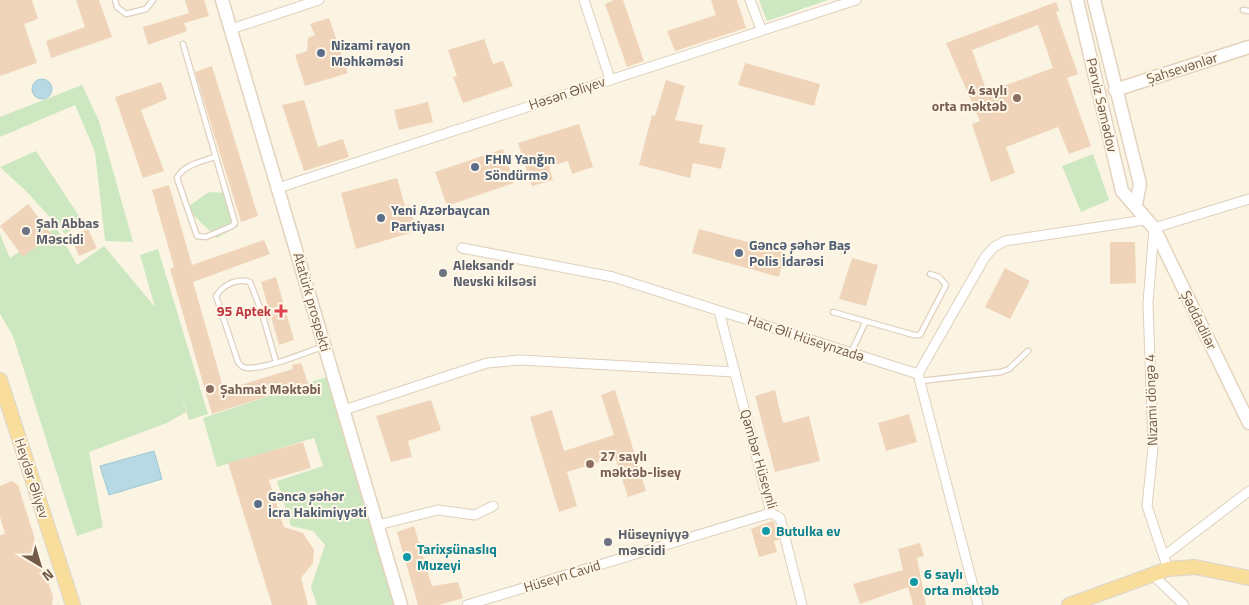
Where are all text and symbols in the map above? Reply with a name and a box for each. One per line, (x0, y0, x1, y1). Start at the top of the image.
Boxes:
place label: Nizami rayon Məhkəməsi (331, 34, 411, 71)
street label: Şahsevənlər (1144, 46, 1220, 89)
marker: Nizami rayon Məhkəməsi (315, 47, 327, 59)
street label: Pərviz Səmədov (1081, 56, 1124, 154)
street label: Həsən Əliyev (526, 70, 608, 115)
place label: 4 saylı orta məktəb (932, 79, 1007, 116)
marker: 4 saylı orta məktəb (1011, 92, 1023, 104)
place label: FHN Yanğın Söndürmə (485, 148, 555, 185)
marker: FHN Yanğın Söndürmə (469, 161, 481, 173)
place label: Yeni Azərbaycan Partiyası (391, 199, 490, 236)
place label: Şah Abbas Məscidi (36, 212, 99, 249)
marker: Yeni Azərbaycan Partiyası (375, 212, 387, 224)
marker: Şah Abbas Məscidi (20, 225, 32, 237)
place label: Gəncə şəhər Baş Polis İdarəsi (749, 234, 851, 271)
marker: Gəncə şəhər Baş Polis İdarəsi (733, 247, 745, 259)
street label: Atatürk prospekti (288, 250, 337, 354)
place label: Aleksandr Nevski kilsəsi (453, 254, 536, 291)
marker: Aleksandr Nevski kilsəsi (437, 267, 449, 279)
street label: Şəddadilər (1176, 287, 1223, 353)
place label: 95 Aptek (217, 300, 272, 321)
marker: 95 Aptek (275, 305, 287, 317)
street label: Hacı Əli Hüseynzadə (745, 309, 868, 366)
street label: Nizami döngə 4 (1138, 354, 1163, 446)
place label: Şahmat Məktəbi (220, 378, 321, 399)
marker: Şahmat Məktəbi (204, 383, 216, 395)
street label: Qəmbər Hüseynli (735, 407, 784, 511)
street label: Heydər Əliyev (10, 435, 55, 521)
place label: 27 saylı məktəb-lisey (600, 445, 681, 482)
marker: 27 saylı məktəb-lisey (584, 458, 596, 470)
place label: Gəncə şəhər İcra Hakimiyyəti (268, 485, 367, 522)
marker: Gəncə şəhər İcra Hakimiyyəti (252, 498, 264, 510)
place label: Butulka ev (776, 520, 840, 541)
place label: Hüseyniyyə məscidi (618, 523, 689, 560)
marker: Butulka ev (760, 525, 772, 537)
marker: Hüseyniyyə məscidi (602, 536, 614, 548)
place label: Tarixşünaslıq Muzeyi (417, 538, 497, 575)
north arrow (15, 540, 65, 590)
marker: Tarixşünaslıq Muzeyi (401, 551, 413, 563)
street label: Hüseyn Cavid (521, 554, 603, 597)
place label: 6 saylı orta məktəb (924, 563, 1000, 600)
text: N (38, 564, 59, 587)
marker: 6 saylı orta məktəb (908, 576, 920, 588)

